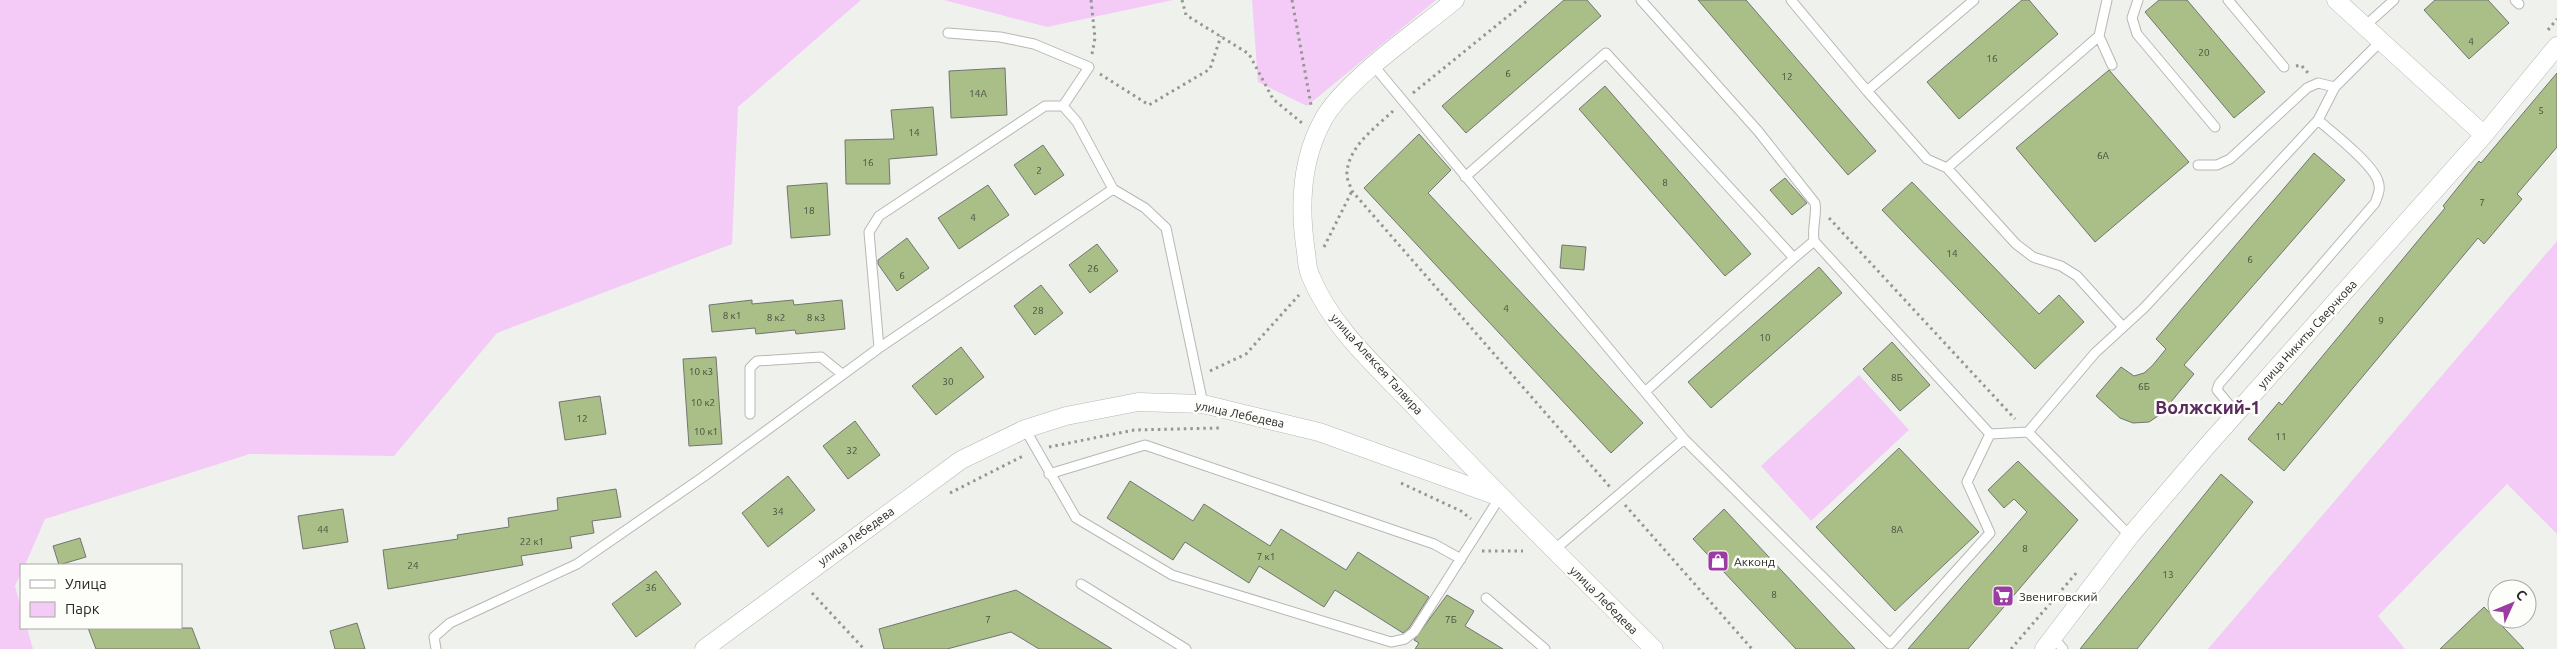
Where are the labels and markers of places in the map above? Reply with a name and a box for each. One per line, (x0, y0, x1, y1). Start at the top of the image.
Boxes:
shop icon: Акконд (1706, 549, 1730, 573)
place label: Акконд (1734, 555, 1775, 568)
supermarket icon: Звениговский (1991, 584, 2015, 608)
place label: Звениговский (2019, 590, 2098, 603)

